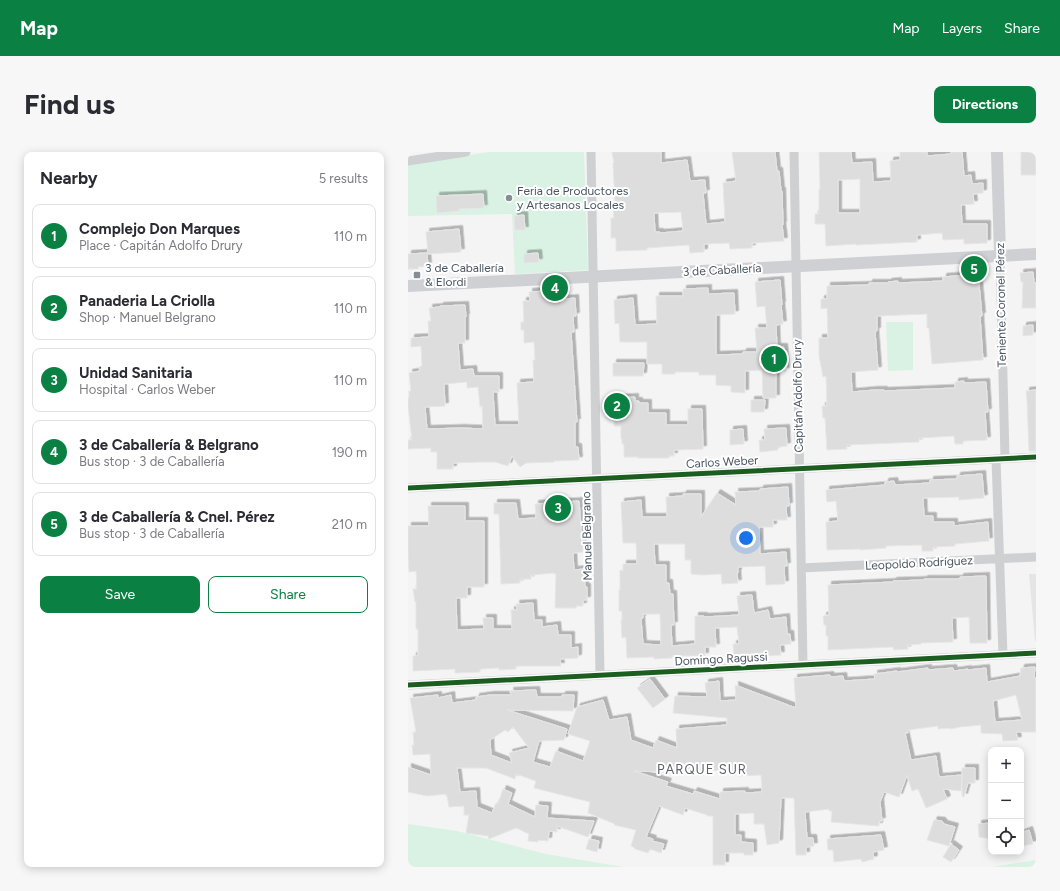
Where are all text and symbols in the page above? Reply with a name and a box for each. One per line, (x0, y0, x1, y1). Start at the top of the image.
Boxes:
text: Map (20, 17, 58, 40)
text: Map (892, 20, 920, 37)
text: Layers (942, 20, 982, 37)
text: Share (1004, 20, 1040, 37)
button: Directions (934, 86, 1036, 123)
text: Find us (24, 87, 115, 121)
text: Nearby (40, 168, 98, 188)
text: 5 results (319, 171, 368, 186)
place label: Feria de Productores y Artesanos Locales (517, 184, 629, 212)
marker: Feria de Productores y Artesanos Locales (504, 193, 514, 203)
text: Complejo Don Marques (79, 220, 240, 238)
text: 1 (51, 229, 57, 244)
text: 110 m (334, 229, 367, 244)
text: Place · Capitán Adolfo Drury (79, 238, 243, 253)
street label: Teniente Coronel Pérez (993, 243, 1009, 367)
pin: 5 (961, 254, 987, 284)
place label: 3 de Caballería & Elordi (425, 261, 504, 289)
street label: 3 de Caballería (682, 261, 762, 279)
marker: 3 de Caballería & Elordi (412, 270, 422, 280)
pin: 4 (542, 273, 568, 303)
text: Panaderia La Criolla (79, 292, 215, 310)
text: 2 (50, 301, 58, 316)
text: 110 m (334, 301, 367, 316)
text: Shop · Manuel Belgrano (79, 310, 216, 325)
street label: Capitán Adolfo Drury (790, 339, 806, 453)
pin: 1 (761, 344, 787, 374)
text: Unidad Sanitaria (79, 364, 192, 382)
text: 3 (50, 373, 58, 388)
text: 110 m (334, 373, 367, 388)
text: Hospital · Carlos Weber (79, 382, 215, 397)
pin: 2 (604, 391, 630, 421)
text: 3 de Caballería & Belgrano (79, 436, 259, 454)
text: 4 (50, 445, 58, 460)
text: 190 m (332, 445, 367, 460)
street label: Carlos Weber (686, 453, 758, 471)
text: Bus stop · 3 de Caballería (79, 454, 225, 469)
street label: Manuel Belgrano (579, 491, 595, 581)
pin: 3 (545, 493, 571, 523)
text: 3 de Caballería & Cnel. Pérez (79, 508, 275, 526)
text: 5 (50, 517, 58, 532)
text: 210 m (332, 517, 367, 532)
text: Bus stop · 3 de Caballería (79, 526, 225, 541)
your location (736, 528, 756, 548)
street label: Leopoldo Rodríguez (865, 553, 973, 573)
button: Save (40, 576, 200, 613)
button: Share (208, 576, 368, 613)
street label: Domingo Ragussi (674, 650, 768, 668)
map controls (988, 747, 1024, 855)
button: + (988, 747, 1024, 783)
district label: PARQUE SUR (657, 762, 747, 777)
button: − (988, 783, 1024, 819)
button: locate (988, 819, 1024, 855)

